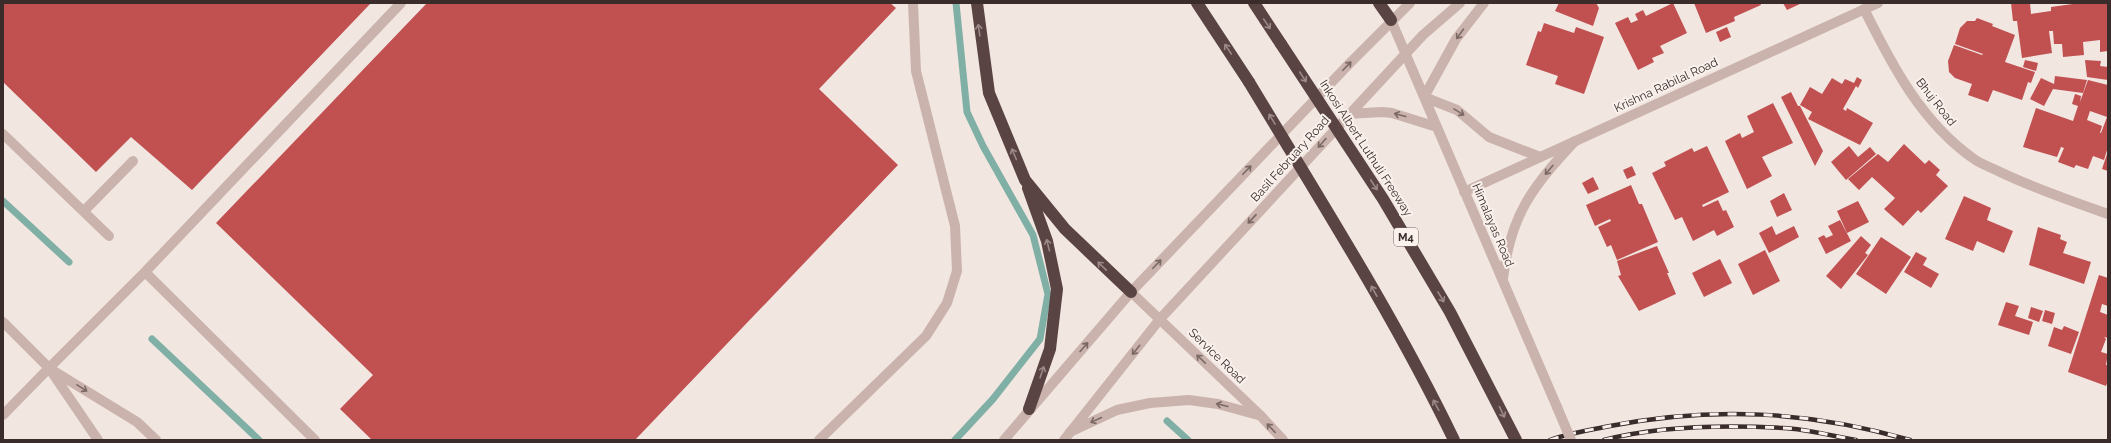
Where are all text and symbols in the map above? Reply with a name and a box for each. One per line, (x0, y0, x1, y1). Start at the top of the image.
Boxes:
one-way arrow (1263, 18, 1271, 29)
one-way arrow (975, 24, 983, 37)
one-way arrow (1456, 28, 1464, 39)
one-way arrow (1223, 44, 1232, 55)
street label: Krishna Rabilal Road (1612, 55, 1720, 115)
one-way arrow (1342, 61, 1352, 71)
one-way arrow (1299, 71, 1307, 83)
street label: Bhuj Road (1913, 75, 1959, 129)
street label: Inkosi Albert Luthuli Freeway (1317, 77, 1416, 219)
one-way arrow (1453, 109, 1465, 117)
one-way arrow (1393, 111, 1406, 118)
street label: Basil February Road (1248, 113, 1332, 205)
one-way arrow (1267, 113, 1275, 125)
one-way arrow (1317, 138, 1326, 148)
one-way arrow (1010, 148, 1018, 160)
one-way arrow (1544, 164, 1553, 175)
one-way arrow (1243, 165, 1252, 175)
one-way arrow (1370, 179, 1378, 190)
street label: Himalayas Road (1469, 181, 1517, 269)
one-way arrow (1248, 214, 1257, 224)
road number: M4 (1394, 228, 1418, 246)
one-way arrow (1043, 239, 1051, 252)
one-way arrow (1153, 259, 1162, 269)
one-way arrow (1098, 262, 1108, 271)
one-way arrow (1370, 285, 1377, 297)
one-way arrow (1438, 291, 1446, 303)
street label: Service Road (1186, 326, 1248, 386)
one-way arrow (1079, 341, 1088, 352)
one-way arrow (1132, 344, 1140, 355)
one-way arrow (1196, 354, 1206, 364)
one-way arrow (1039, 366, 1046, 379)
one-way arrow (76, 384, 87, 392)
one-way arrow (1432, 399, 1440, 411)
one-way arrow (1216, 401, 1229, 408)
one-way arrow (1498, 405, 1506, 417)
one-way arrow (1090, 417, 1102, 424)
one-way arrow (1267, 423, 1276, 433)

